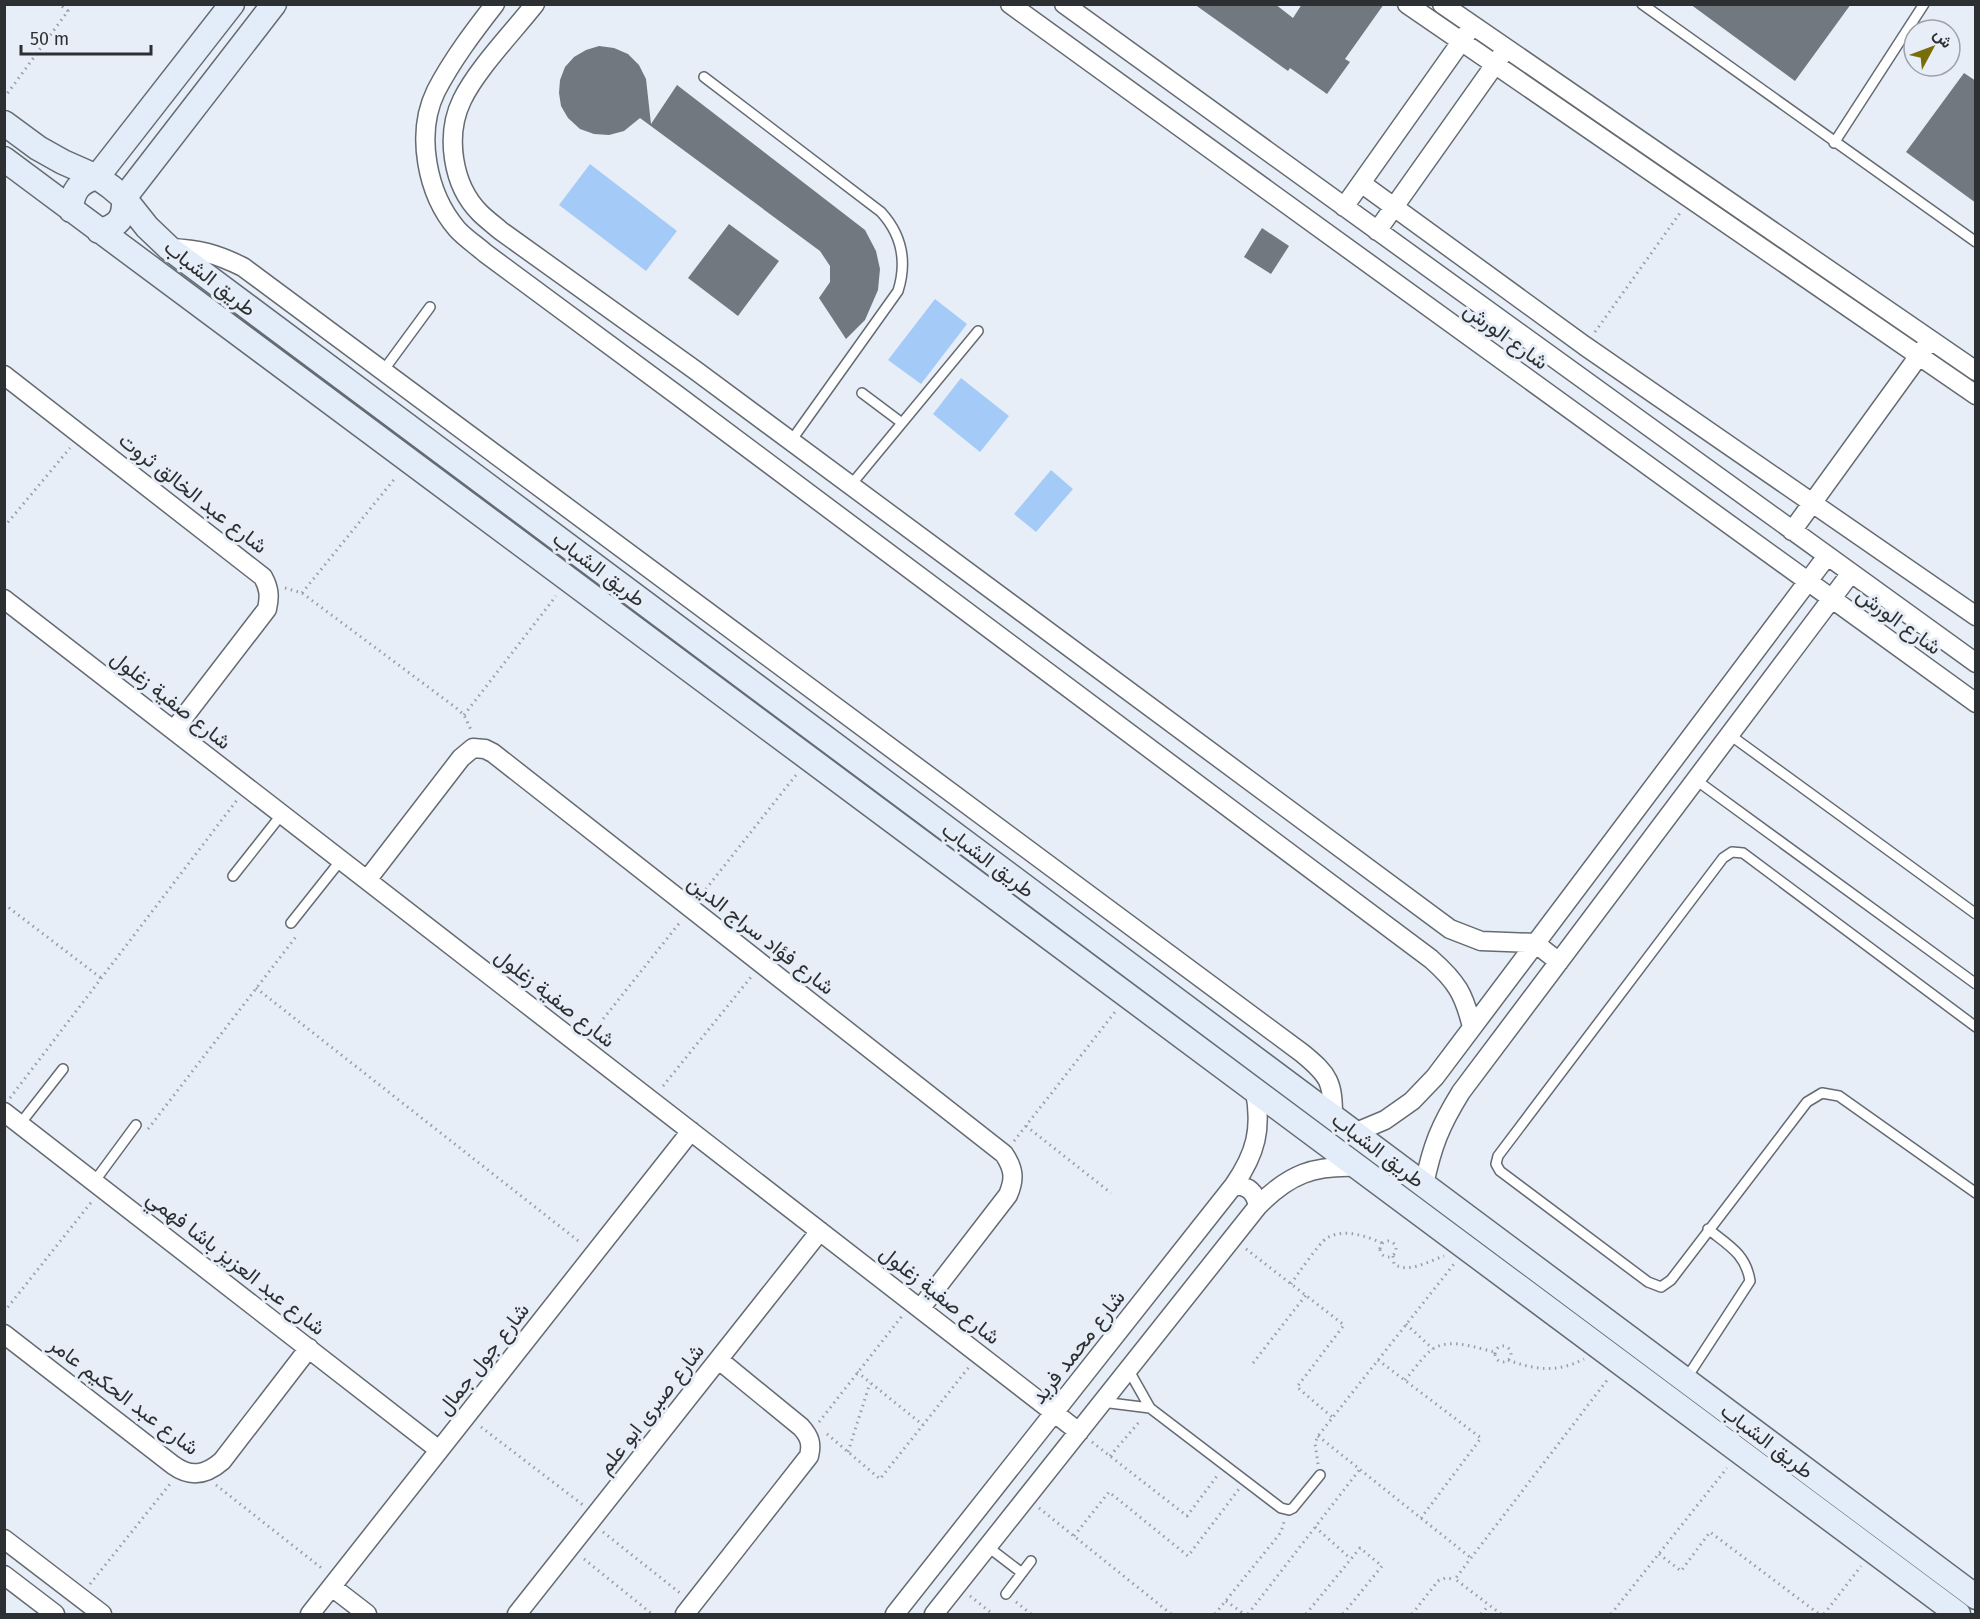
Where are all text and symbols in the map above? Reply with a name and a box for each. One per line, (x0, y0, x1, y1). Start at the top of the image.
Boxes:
scale bar (21, 18, 152, 56)
north arrow (1902, 18, 1962, 78)
text: ش (1929, 25, 1956, 52)
text: 50 m (30, 28, 69, 50)
street label: طريق الشباب (159, 234, 261, 322)
street label: شارع الورش (1458, 297, 1553, 376)
street label: شارع عبد الخالق ثروت (113, 427, 273, 560)
street label: طريق الشباب (547, 526, 651, 612)
street label: شارع الورش (1851, 582, 1946, 661)
street label: شارع صفية زغلول (105, 645, 236, 756)
street label: طريق الشباب (936, 817, 1040, 903)
street label: شارع فؤاد سراج الدين (682, 870, 840, 1001)
street label: شارع صفية زغلول (489, 943, 620, 1054)
street label: طريق الشباب (1326, 1107, 1430, 1193)
street label: شارع عبد العزيز باشا فهمي (139, 1185, 331, 1344)
street label: شارع صفية زغلول (874, 1240, 1005, 1351)
street label: شارع محمد فريد (1025, 1285, 1131, 1410)
street label: شارع جول جمال (431, 1298, 536, 1421)
street label: شارع عبد الحكيم عامر (43, 1331, 204, 1462)
street label: شارع صبرى ابو علم (592, 1339, 711, 1480)
street label: طريق الشباب (1715, 1398, 1819, 1484)

